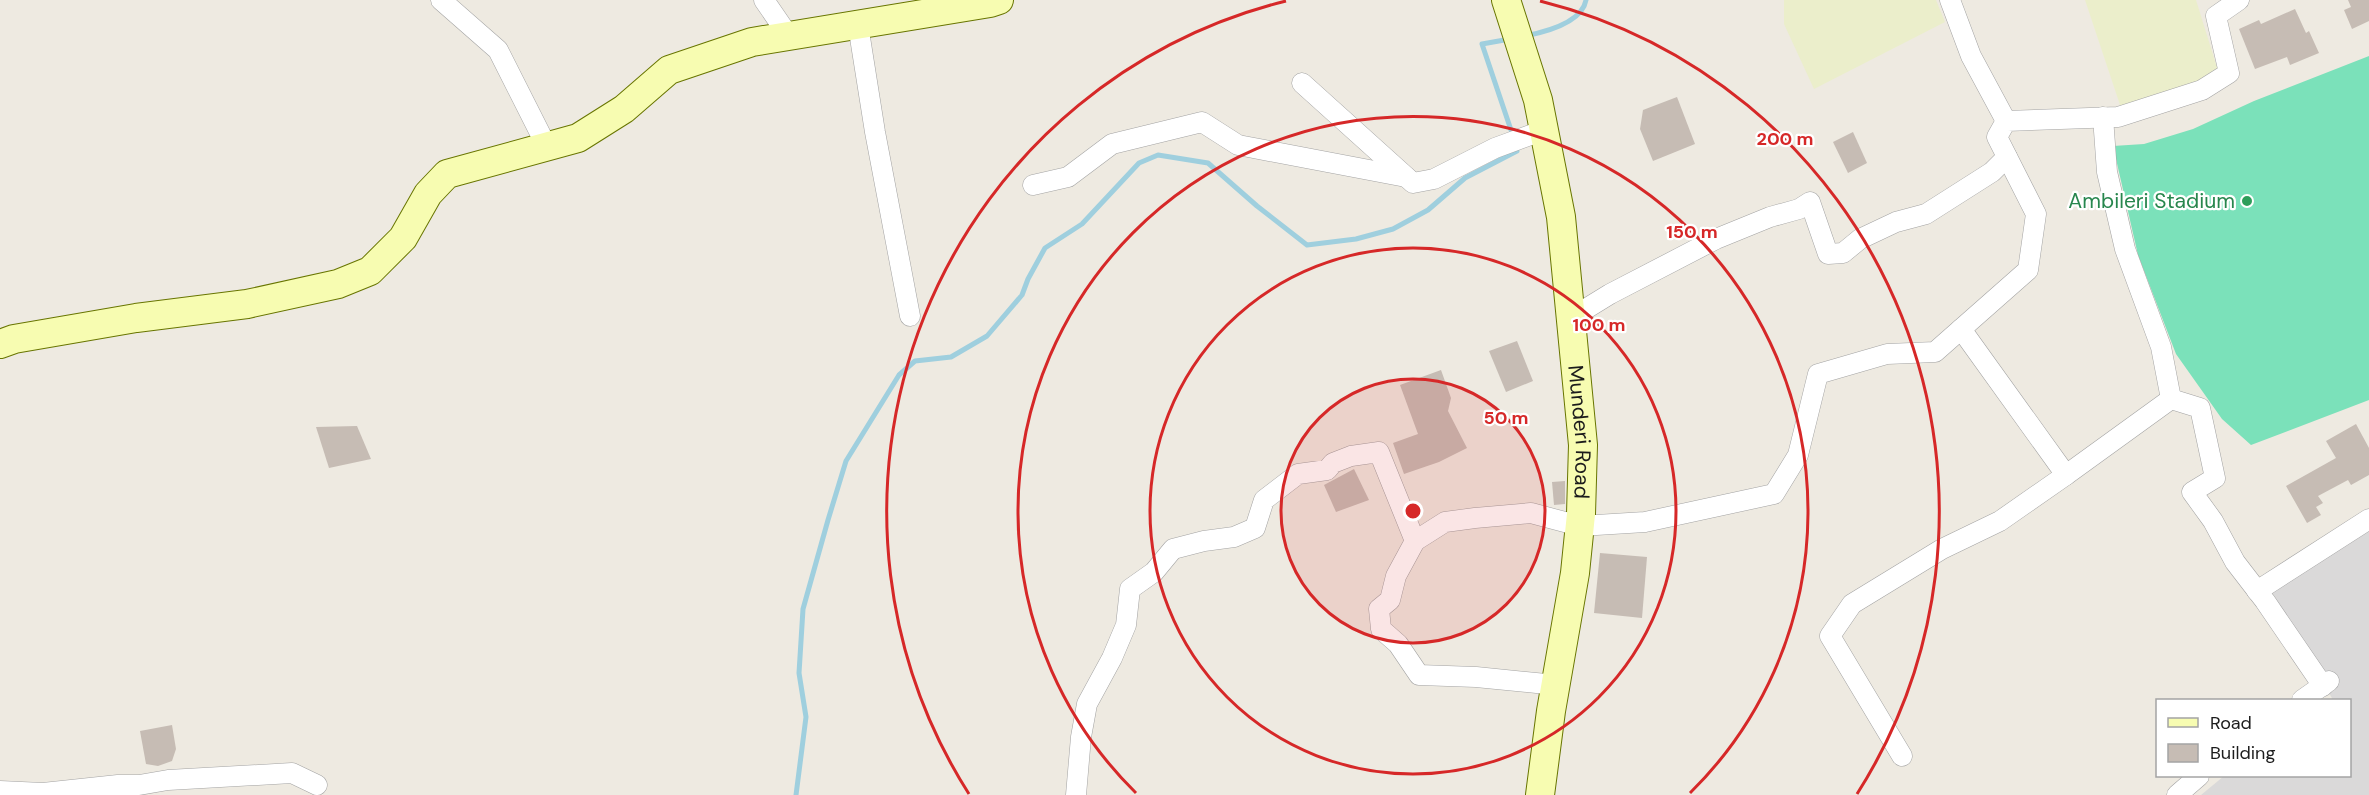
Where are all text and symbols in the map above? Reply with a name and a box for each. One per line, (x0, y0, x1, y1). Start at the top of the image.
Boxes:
text: 200 m (1757, 127, 1813, 151)
place label: Ambileri Stadium (2068, 187, 2235, 215)
marker: Ambileri Stadium (2240, 194, 2254, 208)
text: 150 m (1666, 220, 1718, 244)
text: 100 m (1572, 313, 1626, 337)
street label: Munderi Road (1561, 364, 1597, 499)
text: 50 m (1483, 406, 1529, 430)
centre of rings (1403, 501, 1423, 521)
legend (2156, 699, 2351, 777)
text: Road (2210, 711, 2252, 735)
text: Building (2210, 741, 2275, 765)

